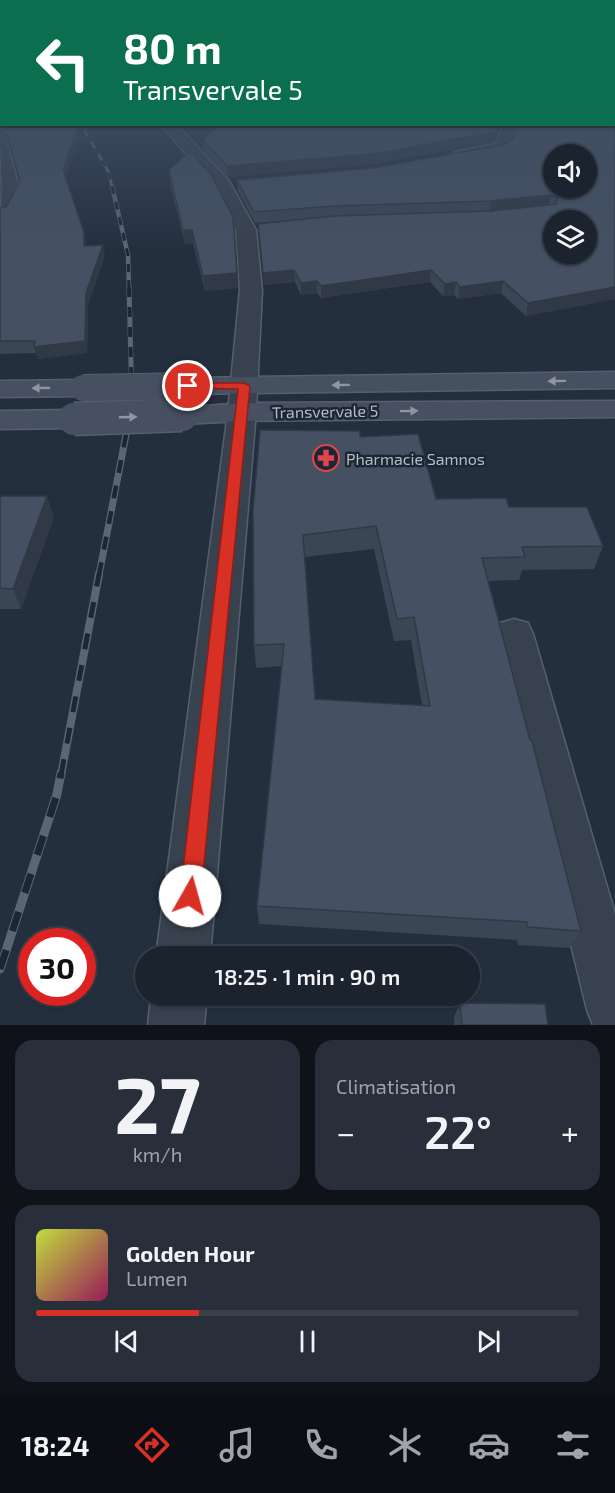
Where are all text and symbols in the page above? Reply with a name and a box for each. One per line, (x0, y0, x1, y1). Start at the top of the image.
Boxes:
text: 80 m (123, 22, 222, 72)
icon: left (24, 24, 102, 102)
text: Transvervale 5 (123, 73, 303, 105)
map controls (543, 144, 597, 264)
button: sound (543, 144, 597, 198)
button: layers (543, 210, 597, 264)
pin (162, 360, 213, 411)
icon: arrive (171, 369, 204, 402)
one-way arrow (547, 376, 566, 386)
one-way arrow (331, 380, 350, 389)
one-way arrow (32, 383, 51, 393)
street label: Transvervale 5 (272, 401, 378, 421)
one-way arrow (399, 406, 418, 415)
one-way arrow (119, 412, 138, 422)
pharmacy icon: Pharmacie Samnos (311, 443, 341, 473)
place label: Pharmacie Samnos (346, 449, 485, 468)
position arrow (158, 864, 222, 928)
speed limit sign: 30 (18, 928, 96, 1006)
text: 18:25 · 1 min · 90 m (215, 963, 400, 989)
text: 27 (114, 1056, 201, 1150)
text: Climatisation (336, 1074, 456, 1098)
text: 22° (424, 1104, 492, 1158)
text: − (336, 1112, 355, 1152)
text: + (561, 1112, 579, 1152)
text: km/h (133, 1142, 182, 1166)
text: Golden Hour (126, 1240, 255, 1266)
text: Lumen (126, 1266, 188, 1290)
icon: previous (110, 1325, 143, 1358)
icon: pause (291, 1325, 324, 1358)
icon: next (472, 1325, 505, 1358)
icon: directions (131, 1424, 173, 1466)
icon: music (216, 1424, 258, 1466)
icon: phone (300, 1424, 342, 1466)
icon: climate (384, 1424, 426, 1466)
icon: car (468, 1424, 510, 1466)
icon: filters (552, 1424, 594, 1466)
text: 18:24 (21, 1429, 89, 1461)

